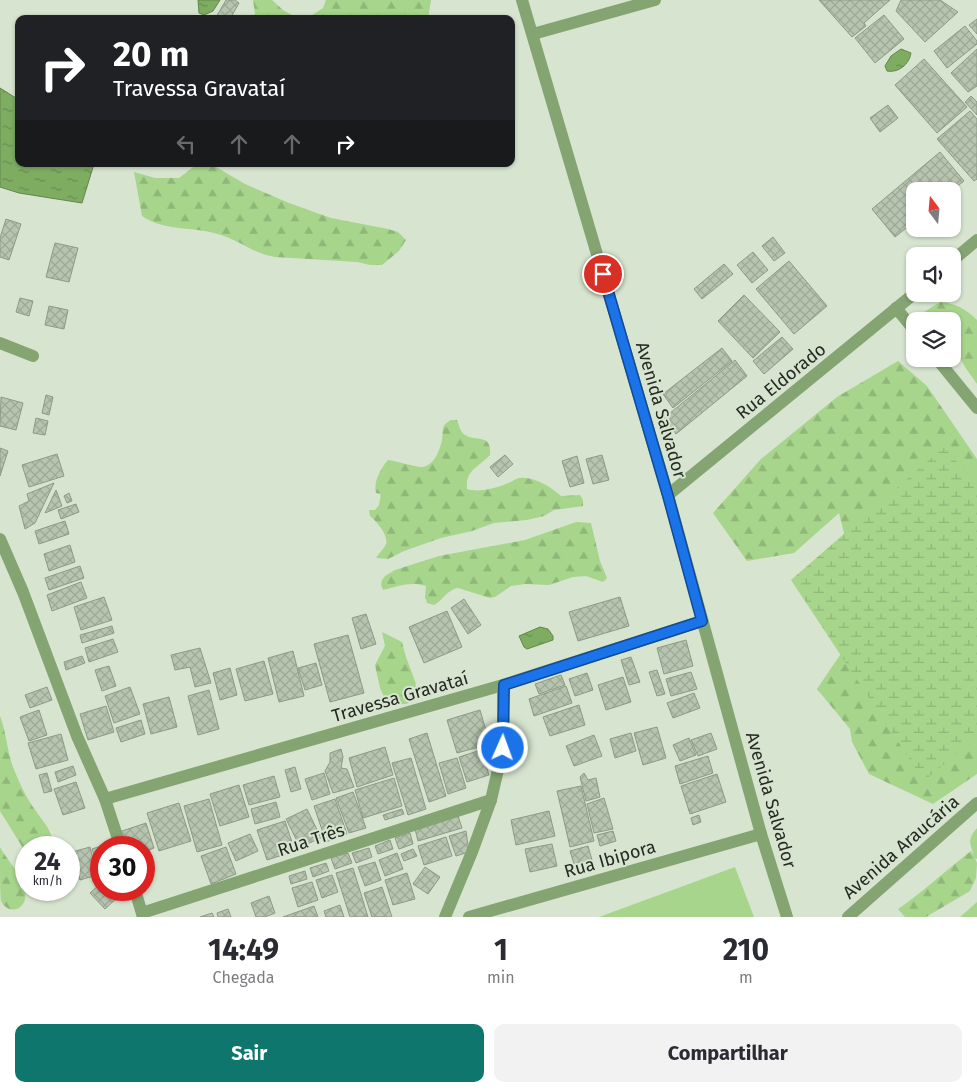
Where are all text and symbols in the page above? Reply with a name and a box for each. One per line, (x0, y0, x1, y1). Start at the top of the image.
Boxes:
text: 20 m (113, 33, 189, 75)
icon: right (30, 35, 95, 100)
text: Travessa Gravataí (113, 75, 285, 102)
icon: left (172, 130, 200, 158)
icon: ahead (225, 130, 253, 158)
icon: ahead (278, 130, 306, 158)
icon: right (331, 130, 359, 158)
north arrow (906, 182, 961, 238)
map controls (906, 182, 961, 367)
button: sound (906, 247, 961, 302)
pin (582, 253, 624, 295)
icon: arrive (589, 260, 617, 288)
button: layers (906, 312, 961, 367)
street label: Rua Eldorado (732, 338, 830, 424)
street label: Avenida Salvador (631, 339, 691, 481)
street label: Travessa Gravataí (329, 667, 471, 727)
position arrow (476, 721, 528, 773)
street label: Avenida Salvador (741, 729, 801, 871)
street label: Avenida Araucária (838, 791, 964, 903)
street label: Rua Três (275, 819, 347, 861)
street label: Rua Ibipora (562, 835, 658, 883)
speed limit sign: 30 (90, 836, 155, 901)
text: 24 (34, 847, 61, 877)
text: km/h (33, 874, 62, 888)
text: 14:49 (208, 932, 279, 968)
text: 1 (494, 932, 508, 968)
text: 210 (723, 932, 769, 968)
text: Chegada (213, 968, 274, 987)
text: min (487, 968, 515, 987)
text: m (739, 968, 753, 987)
button: Sair (15, 1024, 484, 1082)
button: Compartilhar (494, 1024, 962, 1082)

